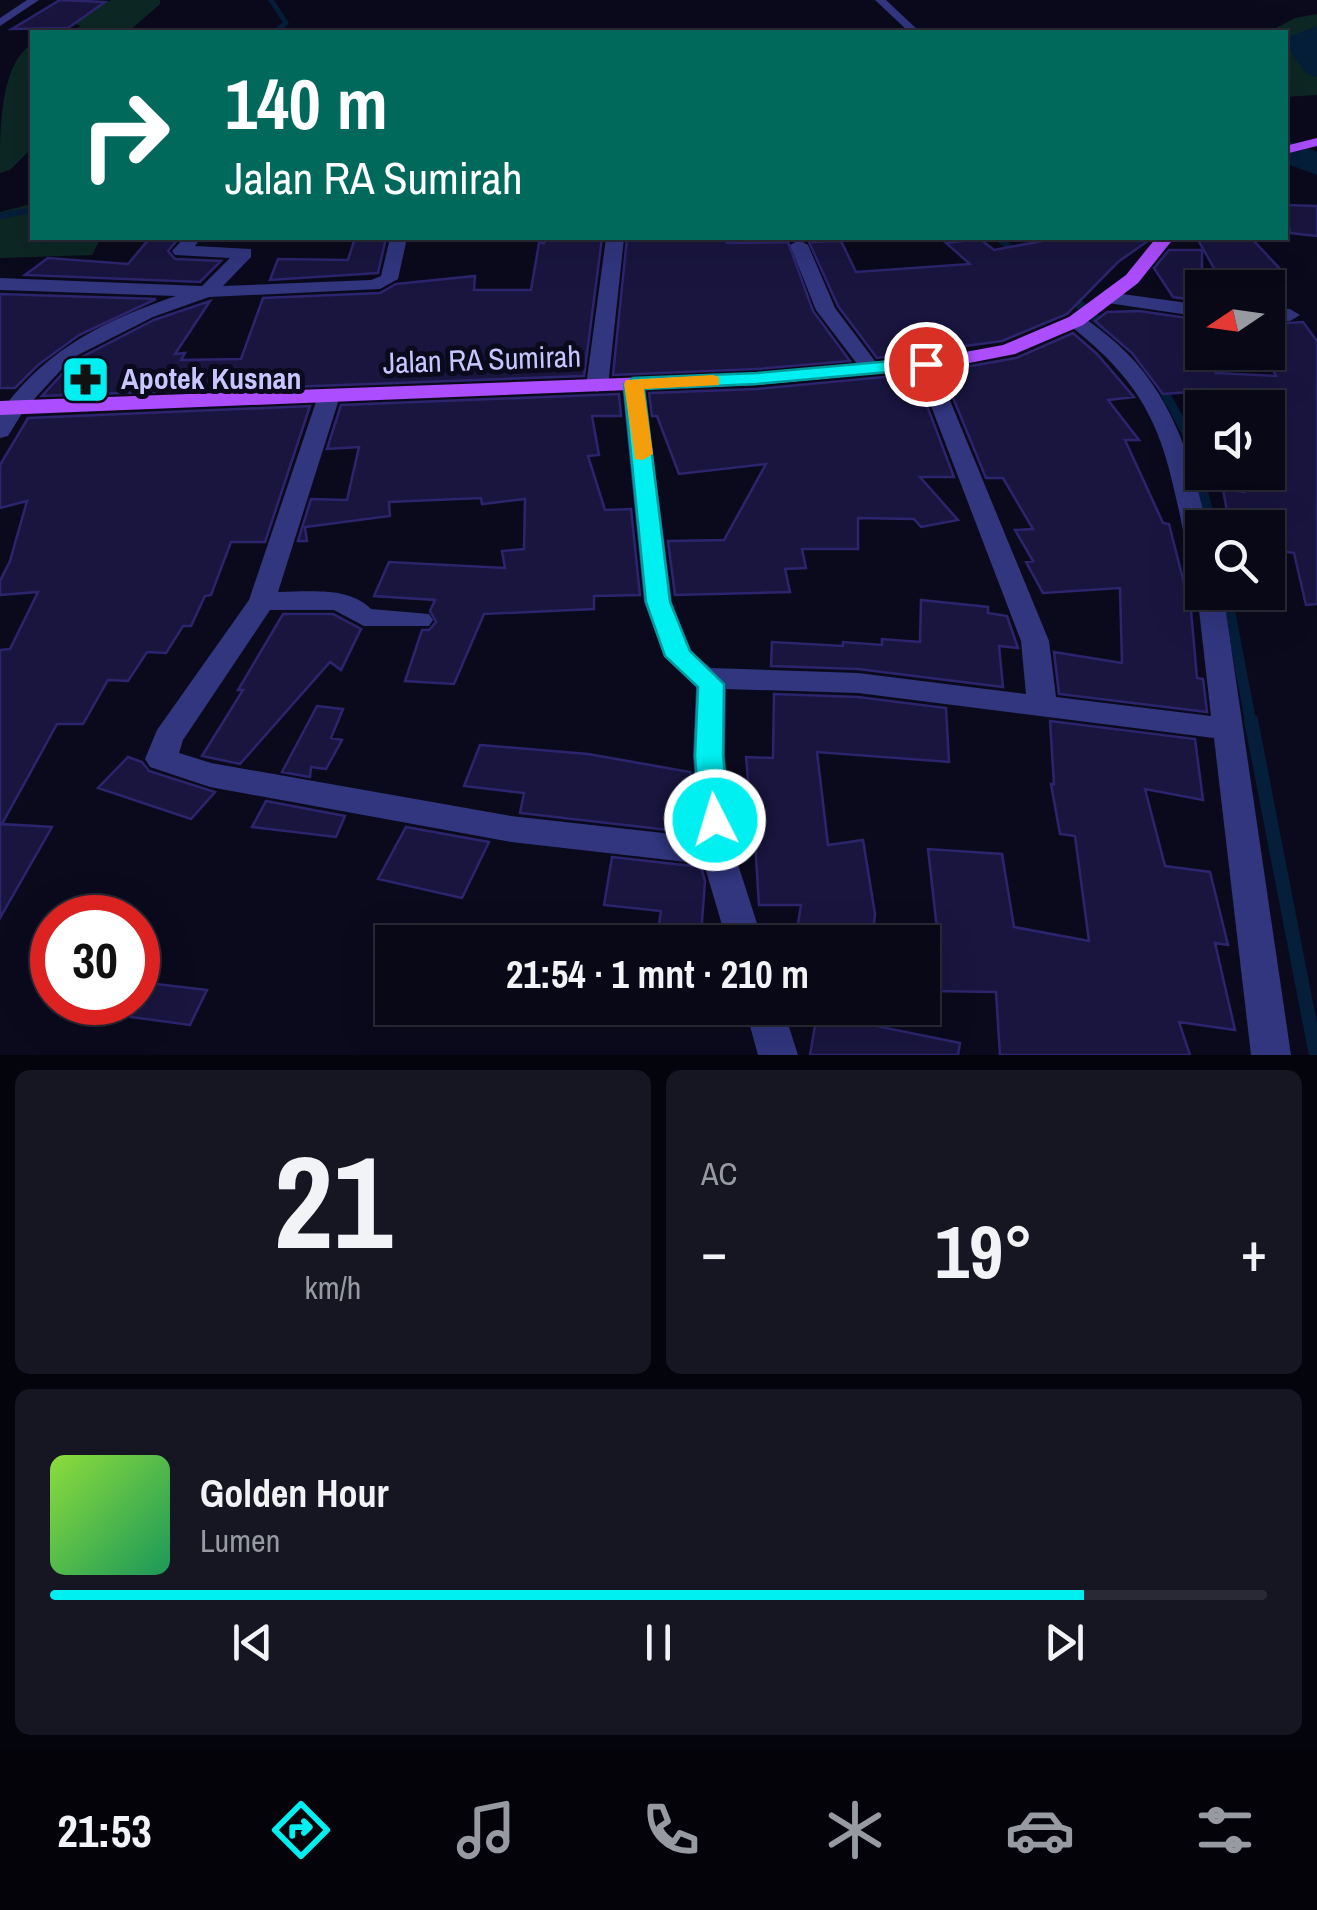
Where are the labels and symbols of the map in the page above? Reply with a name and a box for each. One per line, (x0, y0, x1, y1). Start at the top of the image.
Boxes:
north arrow (1185, 270, 1285, 370)
pin (884, 322, 969, 407)
street label: Jalan RA Sumirah (382, 336, 582, 382)
pharmacy icon: Apotek Kusnan (60, 353, 112, 405)
place label: Apotek Kusnan (121, 358, 301, 398)
position arrow (663, 768, 767, 872)
speed limit sign: 30 (30, 895, 160, 1025)

